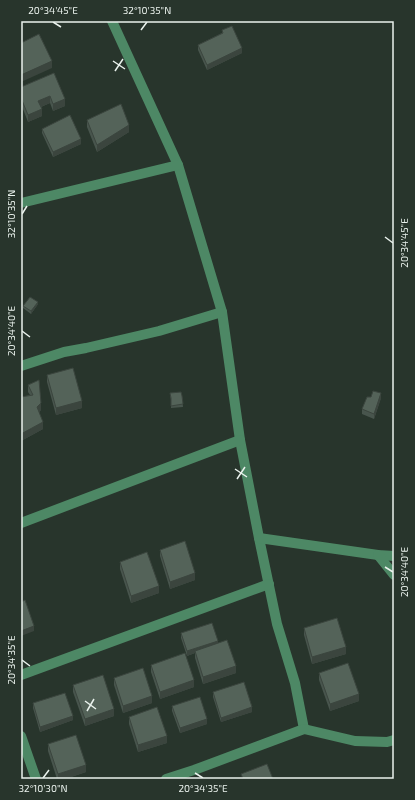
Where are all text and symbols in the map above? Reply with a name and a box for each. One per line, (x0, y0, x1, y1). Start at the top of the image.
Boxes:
text: 20°34'45"E (28, 4, 78, 16)
text: 32°10'35"N (123, 4, 171, 16)
text: 32°10'35"N (5, 190, 17, 238)
text: 20°34'45"E (398, 218, 410, 268)
text: 20°34'40"E (5, 306, 17, 356)
text: 20°34'40"E (398, 547, 410, 597)
text: 20°34'35"E (5, 635, 17, 685)
text: 32°10'30"N (18, 782, 68, 794)
text: 20°34'35"E (178, 782, 228, 794)

